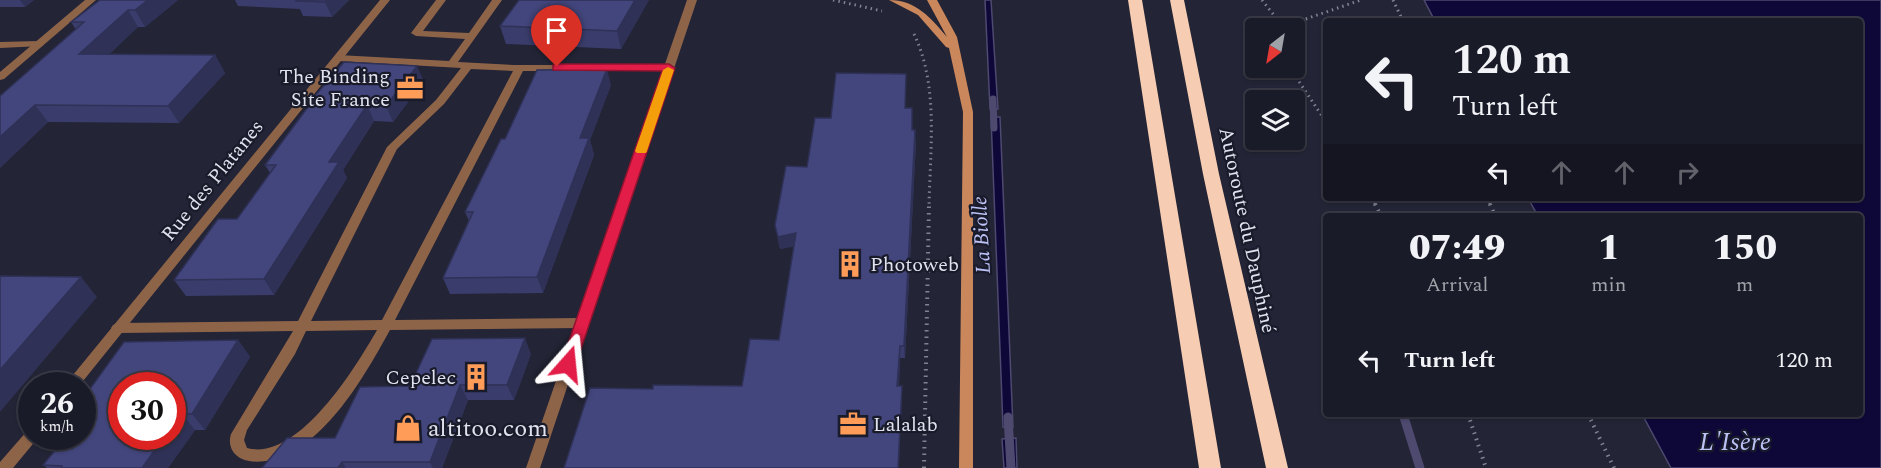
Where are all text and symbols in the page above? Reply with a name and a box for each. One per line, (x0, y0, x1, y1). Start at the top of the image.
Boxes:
pin (531, 5, 582, 67)
icon: arrive (540, 14, 573, 47)
north arrow (1245, 18, 1305, 78)
map controls (1245, 18, 1305, 150)
text: 120 m (1452, 29, 1571, 92)
icon: left (1353, 42, 1431, 120)
place label: The Binding Site France (279, 62, 390, 115)
office icon: The Binding Site France (395, 73, 425, 103)
text: Turn left (1452, 86, 1558, 128)
button: layers (1245, 90, 1305, 150)
street label: Rue des Platanes (154, 113, 271, 248)
street label: Autoroute du Dauphiné (1211, 124, 1284, 336)
icon: left (1482, 156, 1515, 189)
icon: ahead (1545, 156, 1578, 189)
icon: ahead (1608, 156, 1641, 189)
icon: right (1671, 156, 1704, 189)
water label: La Biolle (964, 195, 1000, 275)
text: 07:49 (1409, 221, 1505, 276)
text: 1 (1598, 221, 1620, 276)
text: 150 (1712, 221, 1777, 276)
building icon: Photoweb (835, 249, 865, 279)
place label: Photoweb (870, 250, 959, 280)
text: Arrival (1426, 270, 1488, 300)
text: min (1591, 270, 1626, 300)
text: m (1736, 270, 1753, 300)
position arrow (536, 332, 600, 396)
icon: left (1353, 344, 1386, 377)
text: Turn left (1404, 344, 1496, 377)
text: 120 m (1776, 344, 1833, 377)
building icon: Cepelec (461, 362, 491, 392)
place label: Cepelec (386, 363, 456, 393)
speed limit sign: 30 (108, 372, 186, 450)
text: 26 (40, 381, 74, 427)
office icon: Lalalab (838, 409, 868, 439)
place label: Lalalab (873, 410, 938, 440)
place label: altitoo.com (428, 411, 548, 447)
shop icon: altitoo.com (393, 413, 423, 443)
text: km/h (40, 415, 74, 438)
water label: L'Isère (1699, 422, 1771, 462)

